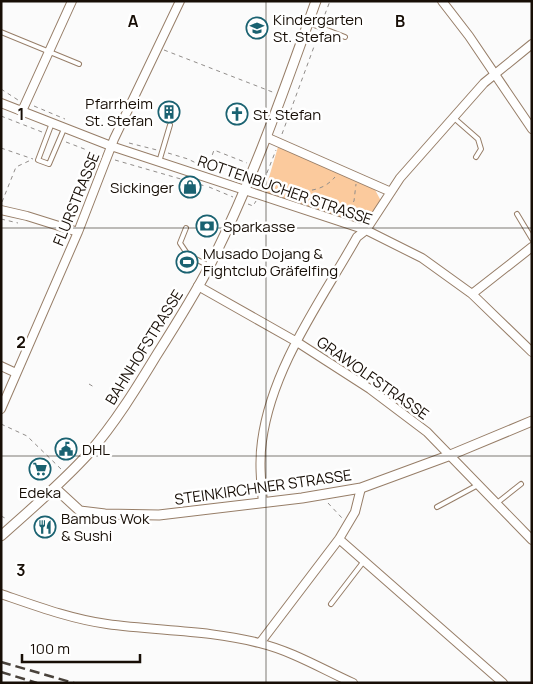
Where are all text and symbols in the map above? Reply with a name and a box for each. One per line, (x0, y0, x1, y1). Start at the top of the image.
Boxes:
place label: Kindergarten St. Stefan (273, 9, 363, 47)
text: A (128, 10, 139, 32)
text: B (395, 10, 405, 32)
school or university icon: Kindergarten St. Stefan (245, 16, 269, 40)
place label: Pfarrheim St. Stefan (85, 93, 153, 131)
building icon: Pfarrheim St. Stefan (157, 100, 181, 124)
church icon: St. Stefan (225, 102, 249, 126)
text: 1 (17, 103, 25, 125)
place label: St. Stefan (253, 104, 321, 125)
street label: FLURSTRASSE (48, 149, 104, 249)
street label: ROTTENBUCHER STRASSE (195, 150, 375, 230)
shop icon: Sickinger (178, 175, 202, 199)
place label: Sickinger (110, 177, 175, 198)
bank icon: Sparkasse (195, 214, 219, 238)
place label: Sparkasse (223, 216, 295, 237)
place label: Musado Dojang & Fightclub Gräfelfing (203, 243, 338, 281)
sports icon: Musado Dojang & Fightclub Gräfelfing (175, 250, 199, 274)
street label: BAHNHOFSTRASSE (100, 285, 188, 409)
text: 2 (16, 331, 26, 353)
street label: GRAWOLFSTRASSE (313, 331, 433, 425)
public building icon: DHL (54, 437, 78, 461)
place label: DHL (82, 439, 110, 460)
supermarket icon: Edeka (28, 457, 52, 481)
street label: STEINKIRCHNER STRASSE (173, 464, 353, 510)
place label: Edeka (19, 482, 61, 503)
place label: Bambus Wok & Sushi (61, 508, 150, 546)
restaurant icon: Bambus Wok & Sushi (33, 515, 57, 539)
text: 3 (16, 559, 26, 581)
scale bar (22, 632, 140, 664)
text: 100 m (30, 638, 70, 659)

